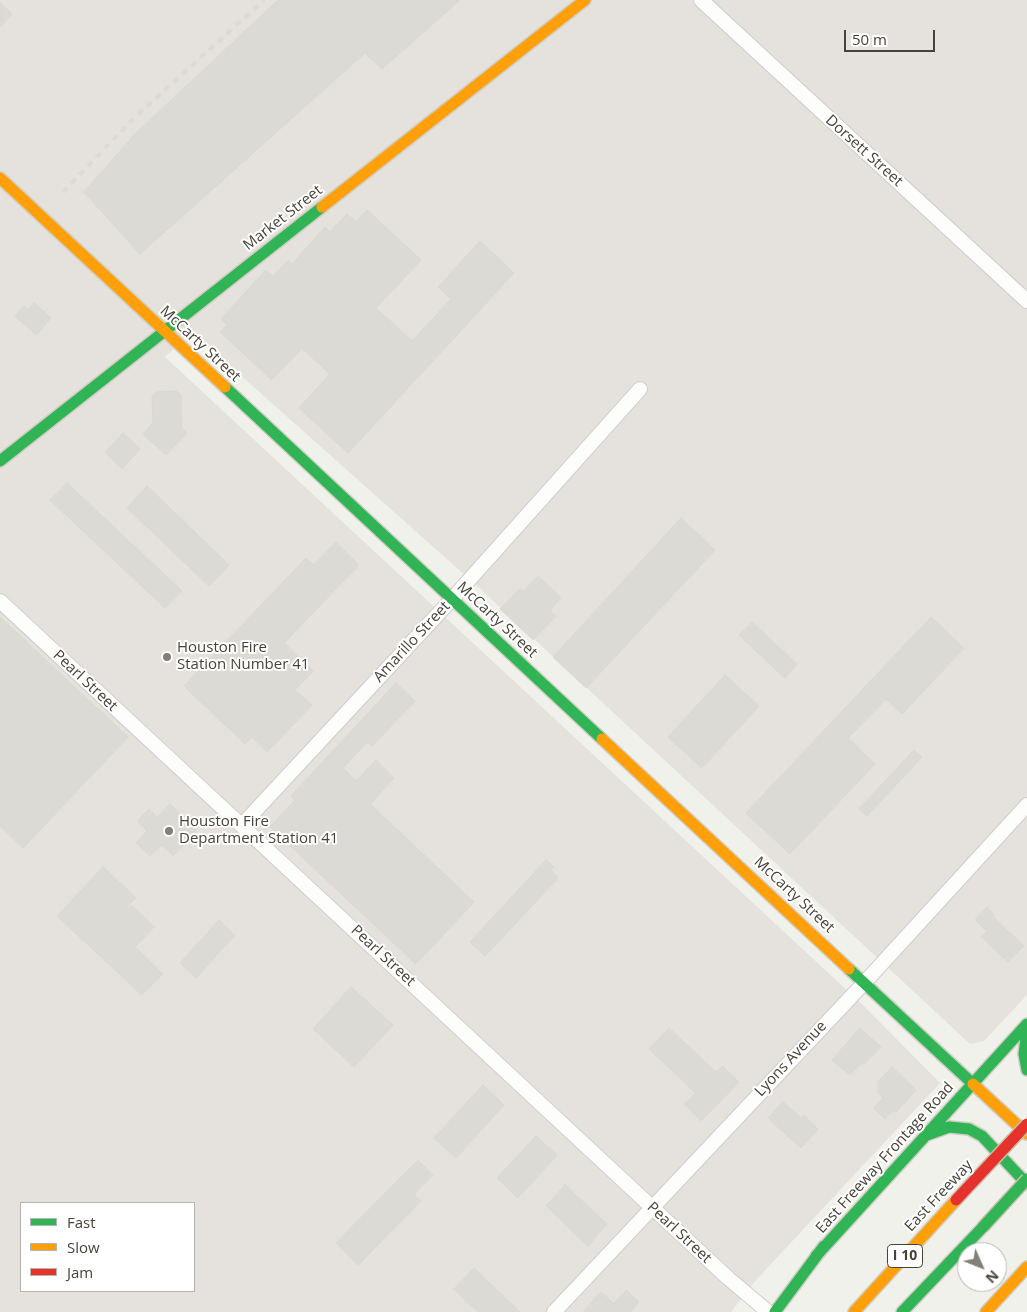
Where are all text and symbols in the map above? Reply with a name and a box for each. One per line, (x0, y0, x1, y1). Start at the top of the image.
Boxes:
scale bar (847, 20, 938, 52)
text: 50 m (852, 29, 887, 49)
street label: Dorsett Street (822, 111, 906, 191)
street label: Market Street (240, 182, 326, 254)
street label: McCarty Street (156, 302, 244, 386)
street label: McCarty Street (453, 578, 541, 662)
street label: Amarillo Street (370, 598, 454, 686)
place label: Houston Fire Station Number 41 (177, 639, 309, 674)
street label: Pearl Street (49, 647, 121, 715)
marker: Houston Fire Station Number 41 (161, 651, 173, 663)
place label: Houston Fire Department Station 41 (179, 813, 338, 848)
marker: Houston Fire Department Station 41 (163, 825, 175, 837)
street label: McCarty Street (750, 853, 838, 937)
street label: Pearl Street (347, 922, 419, 990)
street label: Lyons Avenue (751, 1017, 831, 1101)
street label: East Freeway Frontage Road (812, 1079, 958, 1237)
street label: East Freeway (901, 1156, 977, 1236)
street label: Pearl Street (643, 1199, 715, 1267)
legend (20, 1202, 195, 1292)
text: Fast (67, 1212, 96, 1232)
text: Slow (67, 1237, 100, 1257)
north arrow (957, 1242, 1007, 1292)
road number: I 10 (888, 1244, 922, 1268)
text: Jam (67, 1262, 93, 1282)
text: N (982, 1266, 1003, 1288)

